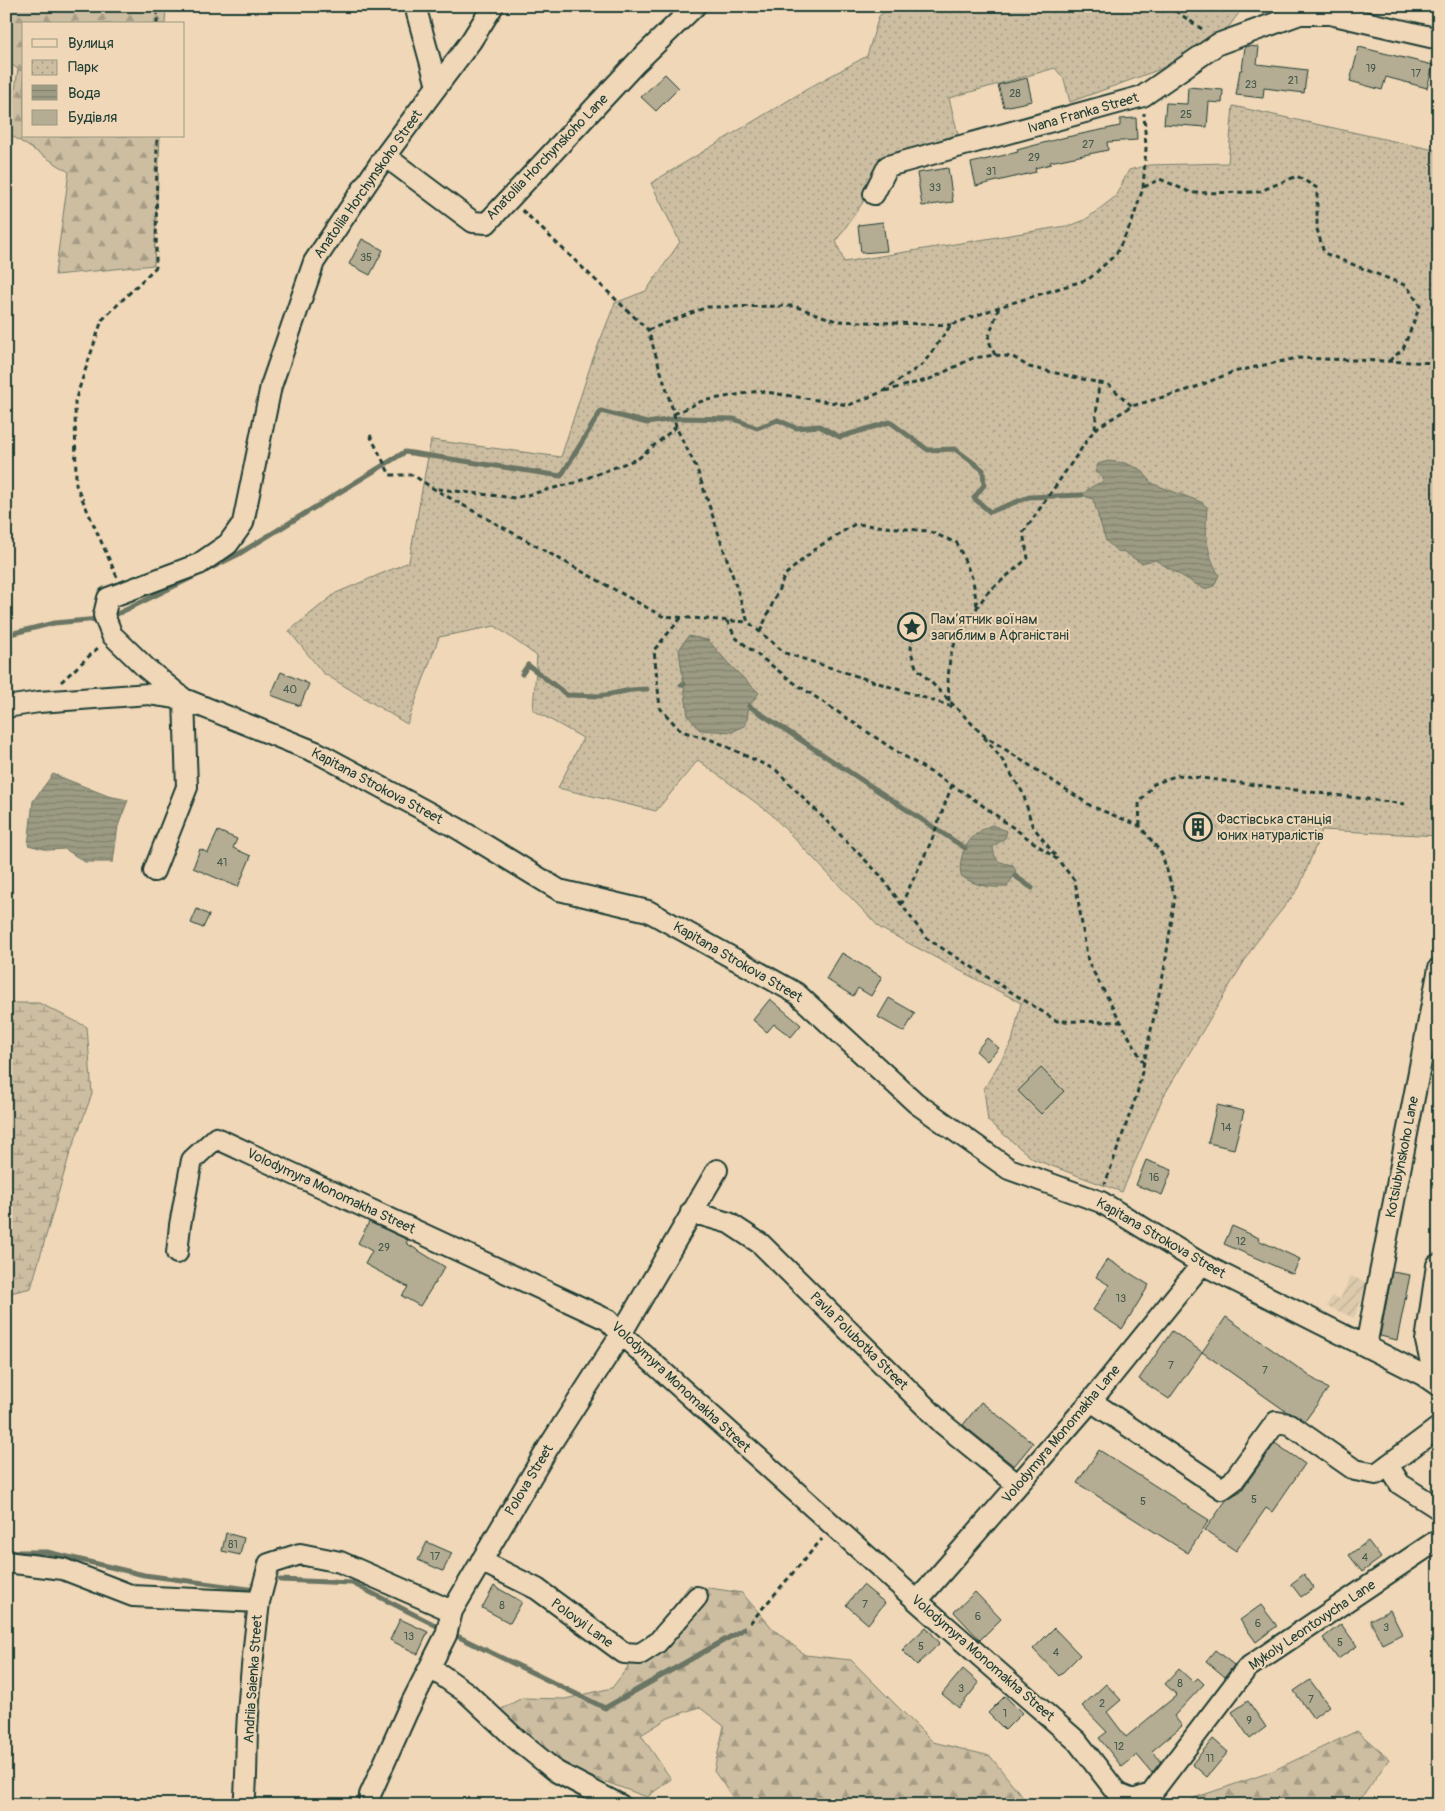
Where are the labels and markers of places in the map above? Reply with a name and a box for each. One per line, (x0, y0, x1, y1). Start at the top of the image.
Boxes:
place label: Пам’ятник воїнам загиблим в Афганістані (931, 611, 1069, 644)
place icon: Пам’ятник воїнам загиблим в Афганістані (897, 612, 927, 642)
place label: Фастівська станція юних натуралістів (1217, 811, 1332, 844)
building icon: Фастівська станція юних натуралістів (1183, 812, 1213, 842)

